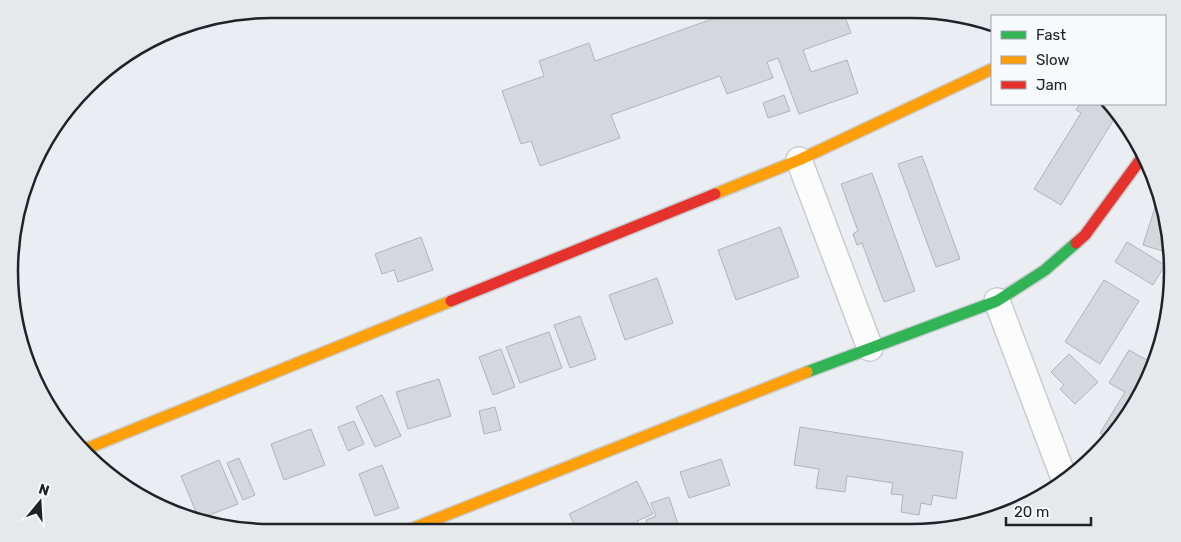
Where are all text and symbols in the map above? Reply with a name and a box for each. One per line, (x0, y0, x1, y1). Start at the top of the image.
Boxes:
legend (991, 15, 1166, 105)
text: Fast (1036, 26, 1066, 44)
text: Slow (1036, 51, 1069, 69)
text: Jam (1036, 76, 1067, 94)
north arrow (15, 477, 65, 527)
text: N (36, 480, 51, 500)
scale bar (1006, 494, 1091, 526)
text: 20 m (1014, 503, 1049, 521)

